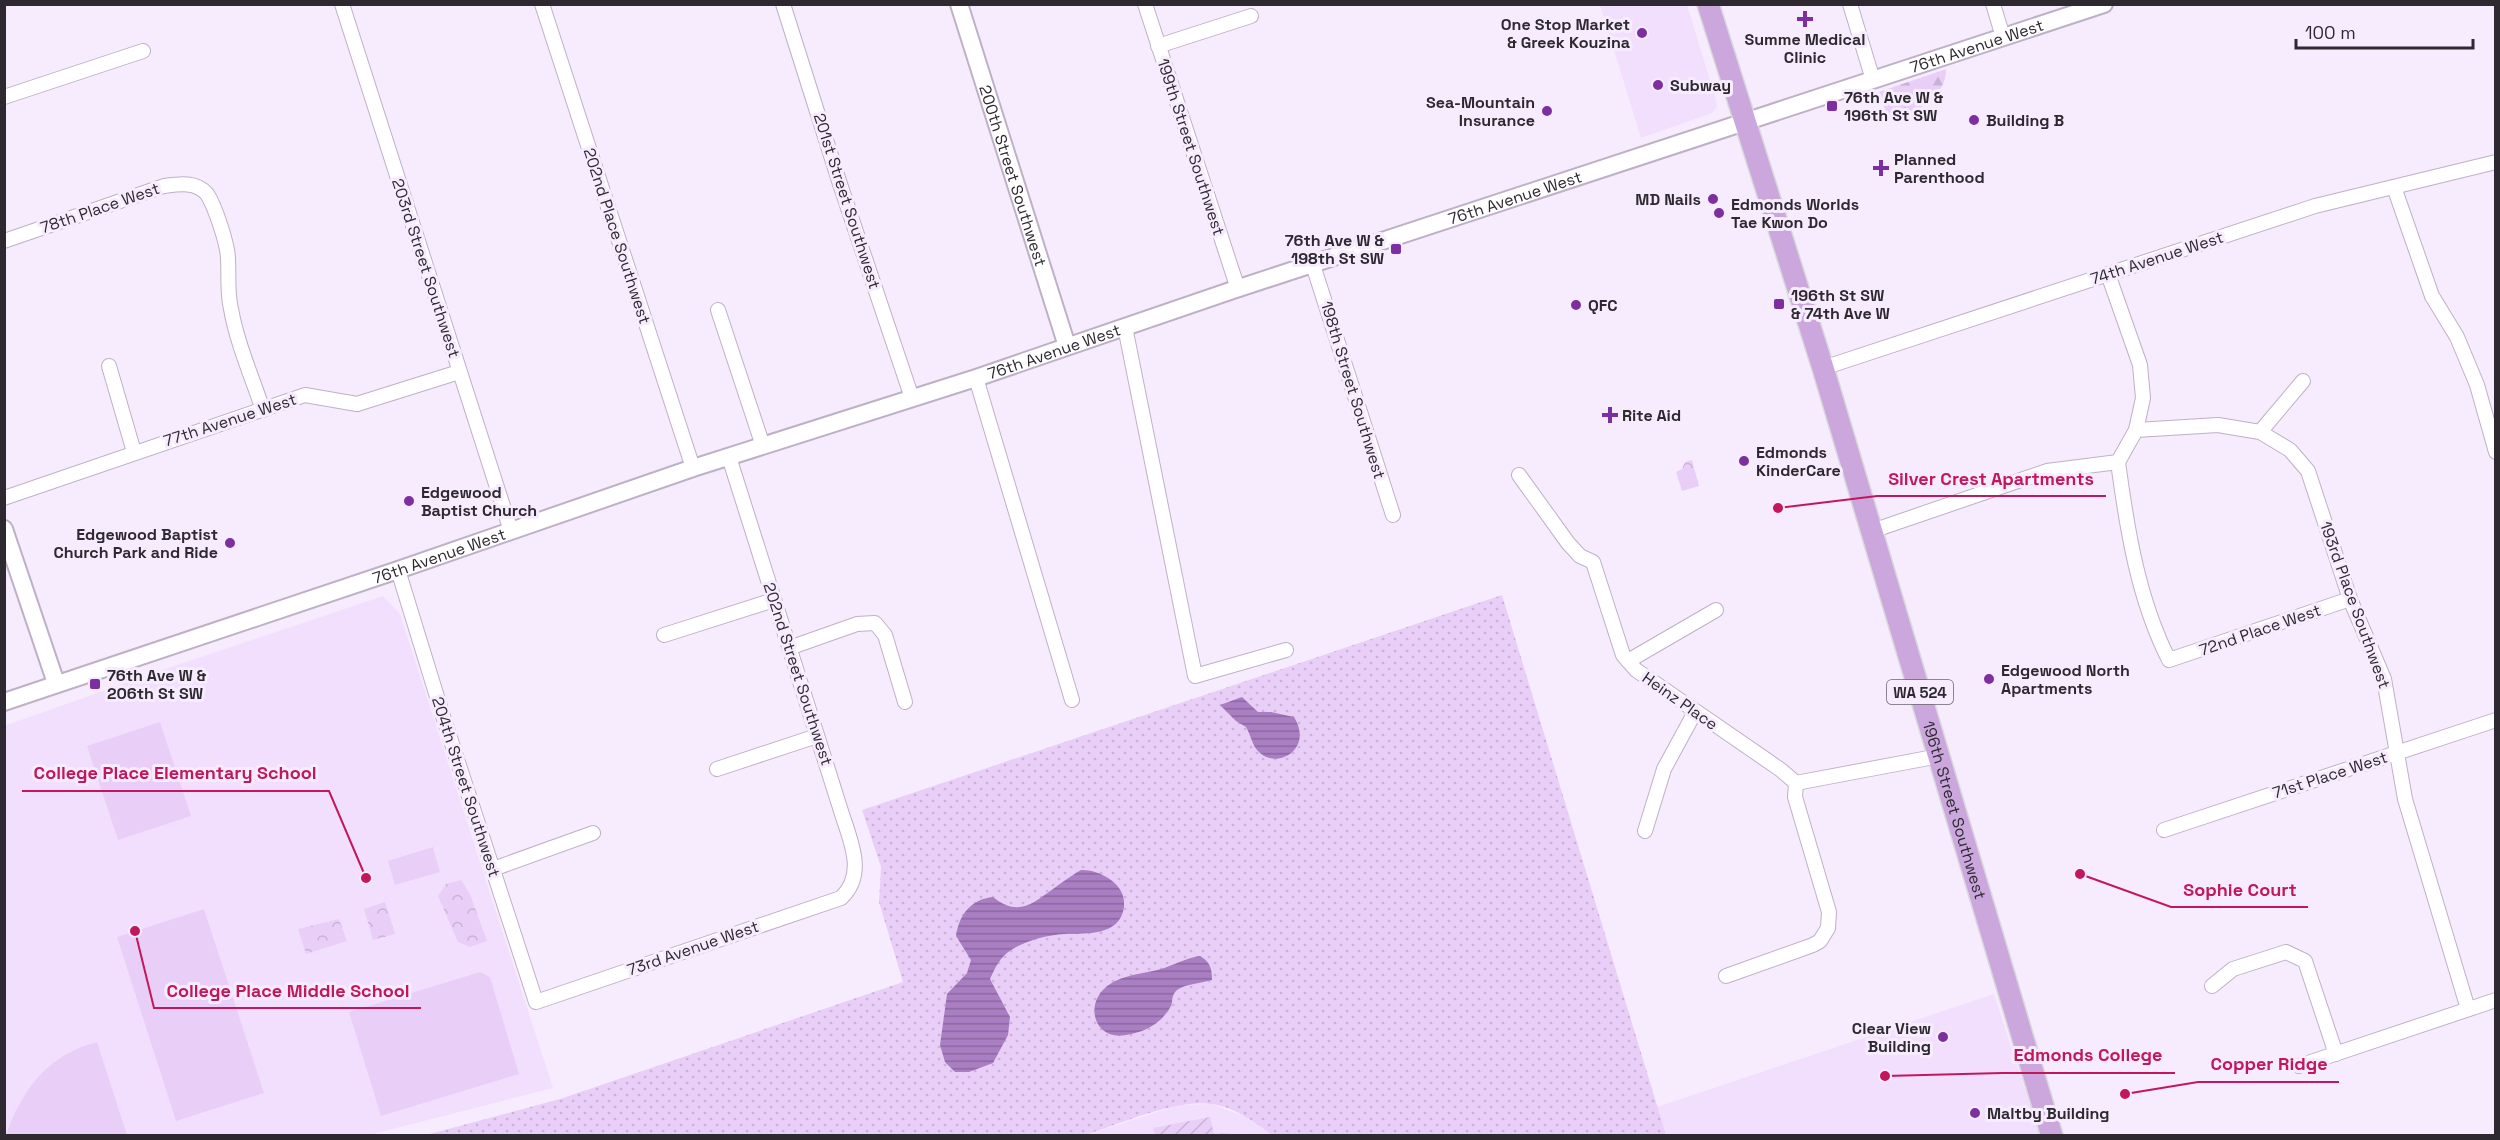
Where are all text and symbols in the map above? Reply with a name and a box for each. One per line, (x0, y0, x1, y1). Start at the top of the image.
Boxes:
marker: Summe Medical Clinic (1796, 10, 1814, 28)
scale bar (2296, 12, 2473, 50)
place label: One Stop Market & Greek Kouzina (1501, 14, 1630, 53)
street label: 76th Avenue West (1907, 14, 2046, 78)
text: 100 m (2305, 21, 2356, 44)
marker: One Stop Market & Greek Kouzina (1635, 26, 1649, 40)
place label: Summe Medical Clinic (1745, 29, 1865, 68)
street label: 199th Street Southwest (1152, 56, 1230, 238)
place label: Subway (1670, 75, 1731, 96)
marker: Subway (1651, 78, 1665, 92)
street label: 200th Street Southwest (975, 82, 1052, 269)
place label: 76th Ave W & 196th St SW (1844, 87, 1944, 126)
place label: Sea-Mountain Insurance (1426, 92, 1535, 131)
marker: 76th Ave W & 196th St SW (1825, 99, 1839, 113)
marker: Sea-Mountain Insurance (1540, 104, 1554, 118)
street label: 201st Street Southwest (809, 110, 885, 292)
place label: Building B (1986, 110, 2064, 131)
marker: Building B (1967, 113, 1981, 127)
street label: 202nd Place Southwest (579, 145, 655, 327)
place label: Planned Parenthood (1894, 149, 1985, 188)
marker: Planned Parenthood (1872, 159, 1890, 177)
street label: 76th Avenue West (1445, 166, 1584, 229)
street label: 203rd Street Southwest (387, 176, 465, 360)
street label: 78th Place West (38, 178, 162, 238)
place label: MD Nails (1635, 189, 1701, 210)
marker: MD Nails (1706, 192, 1720, 206)
place label: Edmonds Worlds Tae Kwon Do (1731, 194, 1859, 233)
marker: Edmonds Worlds Tae Kwon Do (1712, 206, 1726, 220)
street label: 74th Avenue West (2088, 227, 2226, 289)
place label: 76th Ave W & 198th St SW (1285, 230, 1385, 269)
marker: 76th Ave W & 198th St SW (1389, 242, 1403, 256)
place label: 196th St SW & 74th Ave W (1791, 285, 1890, 324)
place label: QFC (1588, 295, 1618, 316)
marker: 196th St SW & 74th Ave W (1772, 297, 1786, 311)
street label: 198th Street Southwest (1316, 298, 1390, 482)
marker: QFC (1569, 298, 1583, 312)
street label: 76th Avenue West (985, 319, 1123, 384)
street label: 77th Avenue West (161, 389, 299, 451)
place label: Rite Aid (1622, 405, 1681, 426)
marker: Rite Aid (1603, 408, 1617, 422)
place label: Edmonds KinderCare (1756, 442, 1841, 481)
marker: Edmonds KinderCare (1737, 454, 1751, 468)
callout: Silver Crest Apartments (1877, 460, 2106, 496)
text: Silver Crest Apartments (1888, 467, 2094, 490)
place label: Edgewood Baptist Church (421, 482, 537, 521)
marker: Edgewood Baptist Church (402, 494, 416, 508)
street label: 193rd Place Southwest (2315, 519, 2395, 691)
street label: 76th Avenue West (370, 523, 508, 588)
place label: Edgewood Baptist Church Park and Ride (53, 524, 218, 563)
marker: Edgewood Baptist Church Park and Ride (223, 536, 237, 550)
street label: 202nd Street Southwest (758, 580, 838, 768)
street label: 72nd Place West (2196, 599, 2324, 661)
place label: Edgewood North Apartments (2001, 660, 2130, 699)
place label: 76th Ave W & 206th St SW (107, 665, 207, 704)
street label: Heinz Place (1638, 667, 1722, 735)
marker: Edgewood North Apartments (1982, 672, 1996, 686)
marker: 76th Ave W & 206th St SW (88, 677, 102, 691)
road number: WA 524 (1887, 680, 1953, 704)
street label: 204th Street Southwest (427, 694, 505, 880)
street label: 196th Street Southwest (1918, 718, 1991, 902)
street label: 71st Place West (2270, 747, 2390, 803)
callout: College Place Elementary School (22, 755, 329, 791)
text: College Place Elementary School (34, 761, 316, 784)
callout: Sophie Court (2171, 871, 2308, 907)
text: Sophie Court (2183, 878, 2297, 901)
street label: 73rd Avenue West (624, 916, 762, 980)
callout: College Place Middle School (154, 972, 421, 1008)
text: College Place Middle School (166, 979, 410, 1002)
place label: Clear View Building (1852, 1018, 1931, 1057)
marker: Clear View Building (1936, 1030, 1950, 1044)
callout: Edmonds College (2002, 1037, 2175, 1073)
text: Edmonds College (2014, 1043, 2162, 1066)
callout: Copper Ridge (2198, 1046, 2339, 1082)
text: Copper Ridge (2210, 1052, 2328, 1075)
place label: Maltby Building (1987, 1103, 2110, 1124)
marker: Maltby Building (1968, 1106, 1982, 1120)

